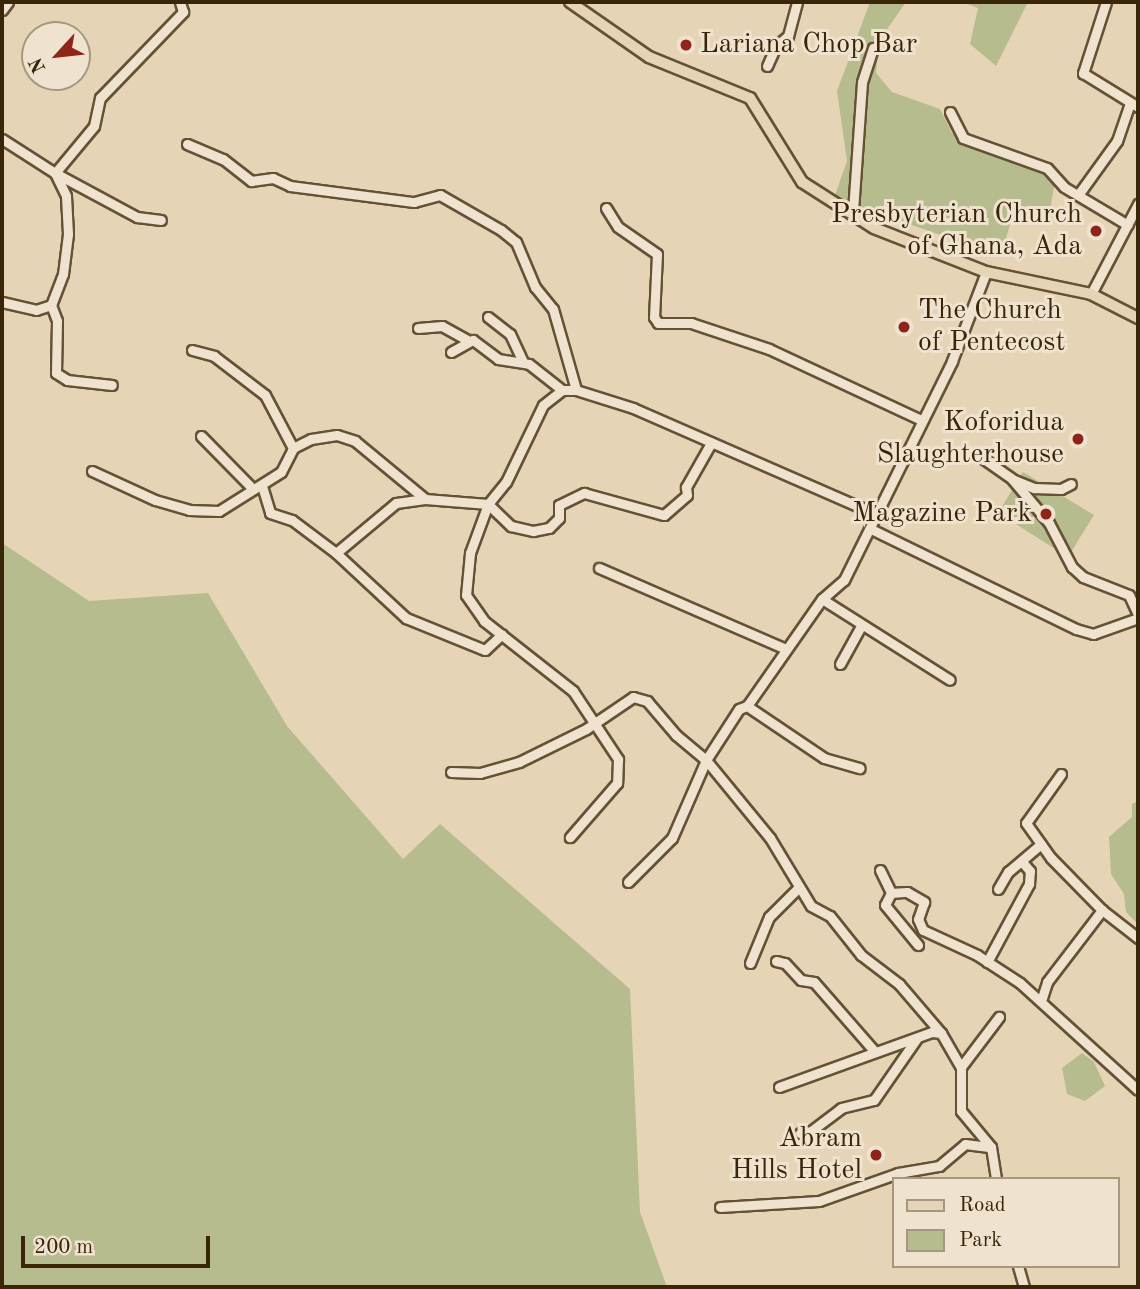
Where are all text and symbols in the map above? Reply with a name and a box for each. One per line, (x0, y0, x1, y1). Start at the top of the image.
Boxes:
north arrow (21, 21, 91, 91)
place label: Lariana Chop Bar (700, 28, 917, 62)
marker: Lariana Chop Bar (678, 37, 694, 53)
text: N (27, 54, 50, 76)
place label: Presbyterian Church of Ghana, Ada (831, 198, 1082, 264)
marker: Presbyterian Church of Ghana, Ada (1088, 223, 1104, 239)
place label: The Church of Pentecost (918, 294, 1065, 360)
marker: The Church of Pentecost (896, 319, 912, 335)
place label: Koforidua Slaughterhouse (877, 406, 1064, 472)
marker: Koforidua Slaughterhouse (1070, 431, 1086, 447)
place label: Magazine Park (852, 497, 1032, 531)
marker: Magazine Park (1038, 506, 1054, 522)
place label: Abram Hills Hotel (731, 1122, 862, 1188)
marker: Abram Hills Hotel (868, 1147, 884, 1163)
legend (892, 1177, 1119, 1268)
text: Road (959, 1195, 1006, 1216)
scale bar (24, 1222, 214, 1266)
text: Park (959, 1230, 1002, 1251)
text: 200 m (34, 1237, 93, 1258)

